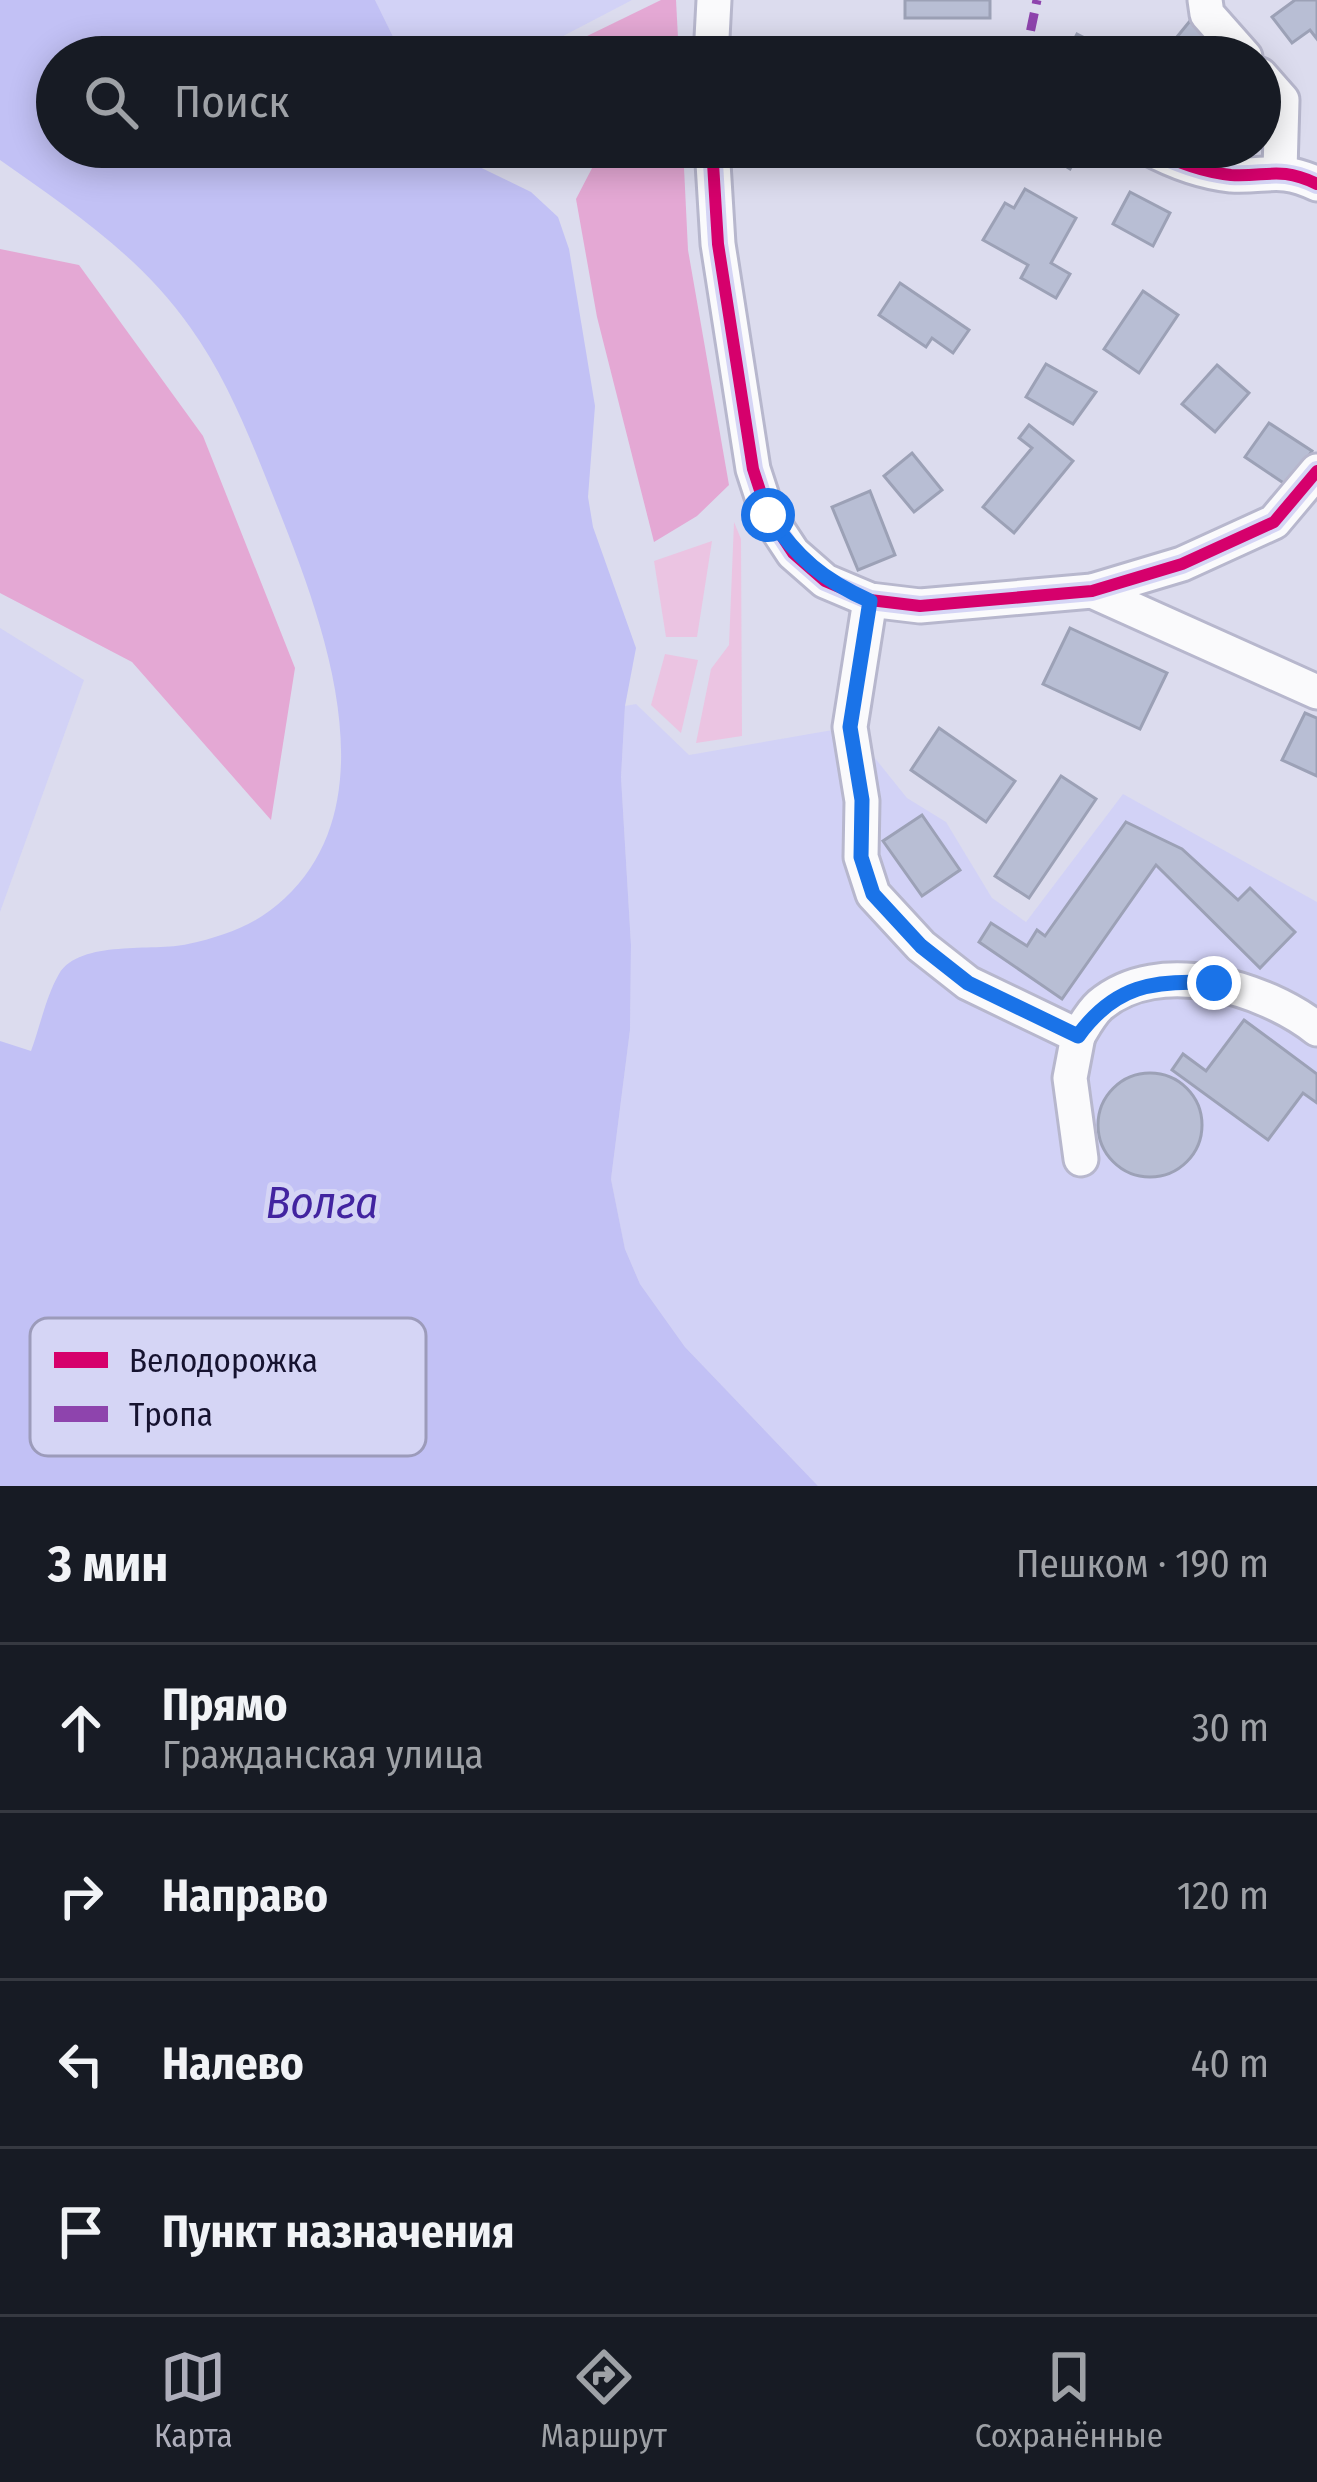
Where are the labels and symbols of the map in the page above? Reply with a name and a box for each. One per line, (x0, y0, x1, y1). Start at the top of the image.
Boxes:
route start (741, 488, 795, 542)
route end (1187, 956, 1241, 1010)
water label: Волга (266, 1176, 378, 1230)
legend (30, 1318, 426, 1456)
text: Велодорожка (129, 1341, 318, 1381)
text: Тропа (129, 1395, 213, 1435)

